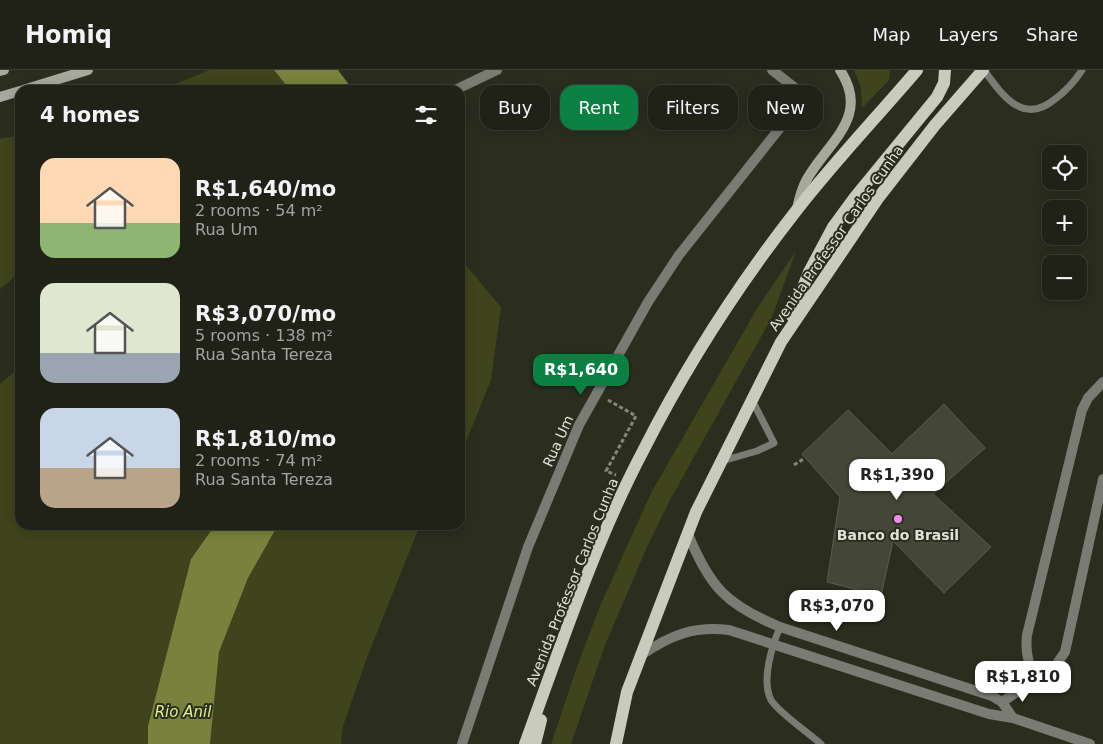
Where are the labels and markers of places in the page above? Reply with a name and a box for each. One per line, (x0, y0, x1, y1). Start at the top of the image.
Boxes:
pin: R$1,640 (535, 354, 627, 396)
pin: R$1,390 (851, 458, 943, 501)
marker: Banco do Brasil (892, 513, 904, 525)
place label: Banco do Brasil (837, 527, 959, 543)
pin: R$3,070 (791, 590, 883, 632)
pin: R$1,810 (977, 660, 1069, 703)

